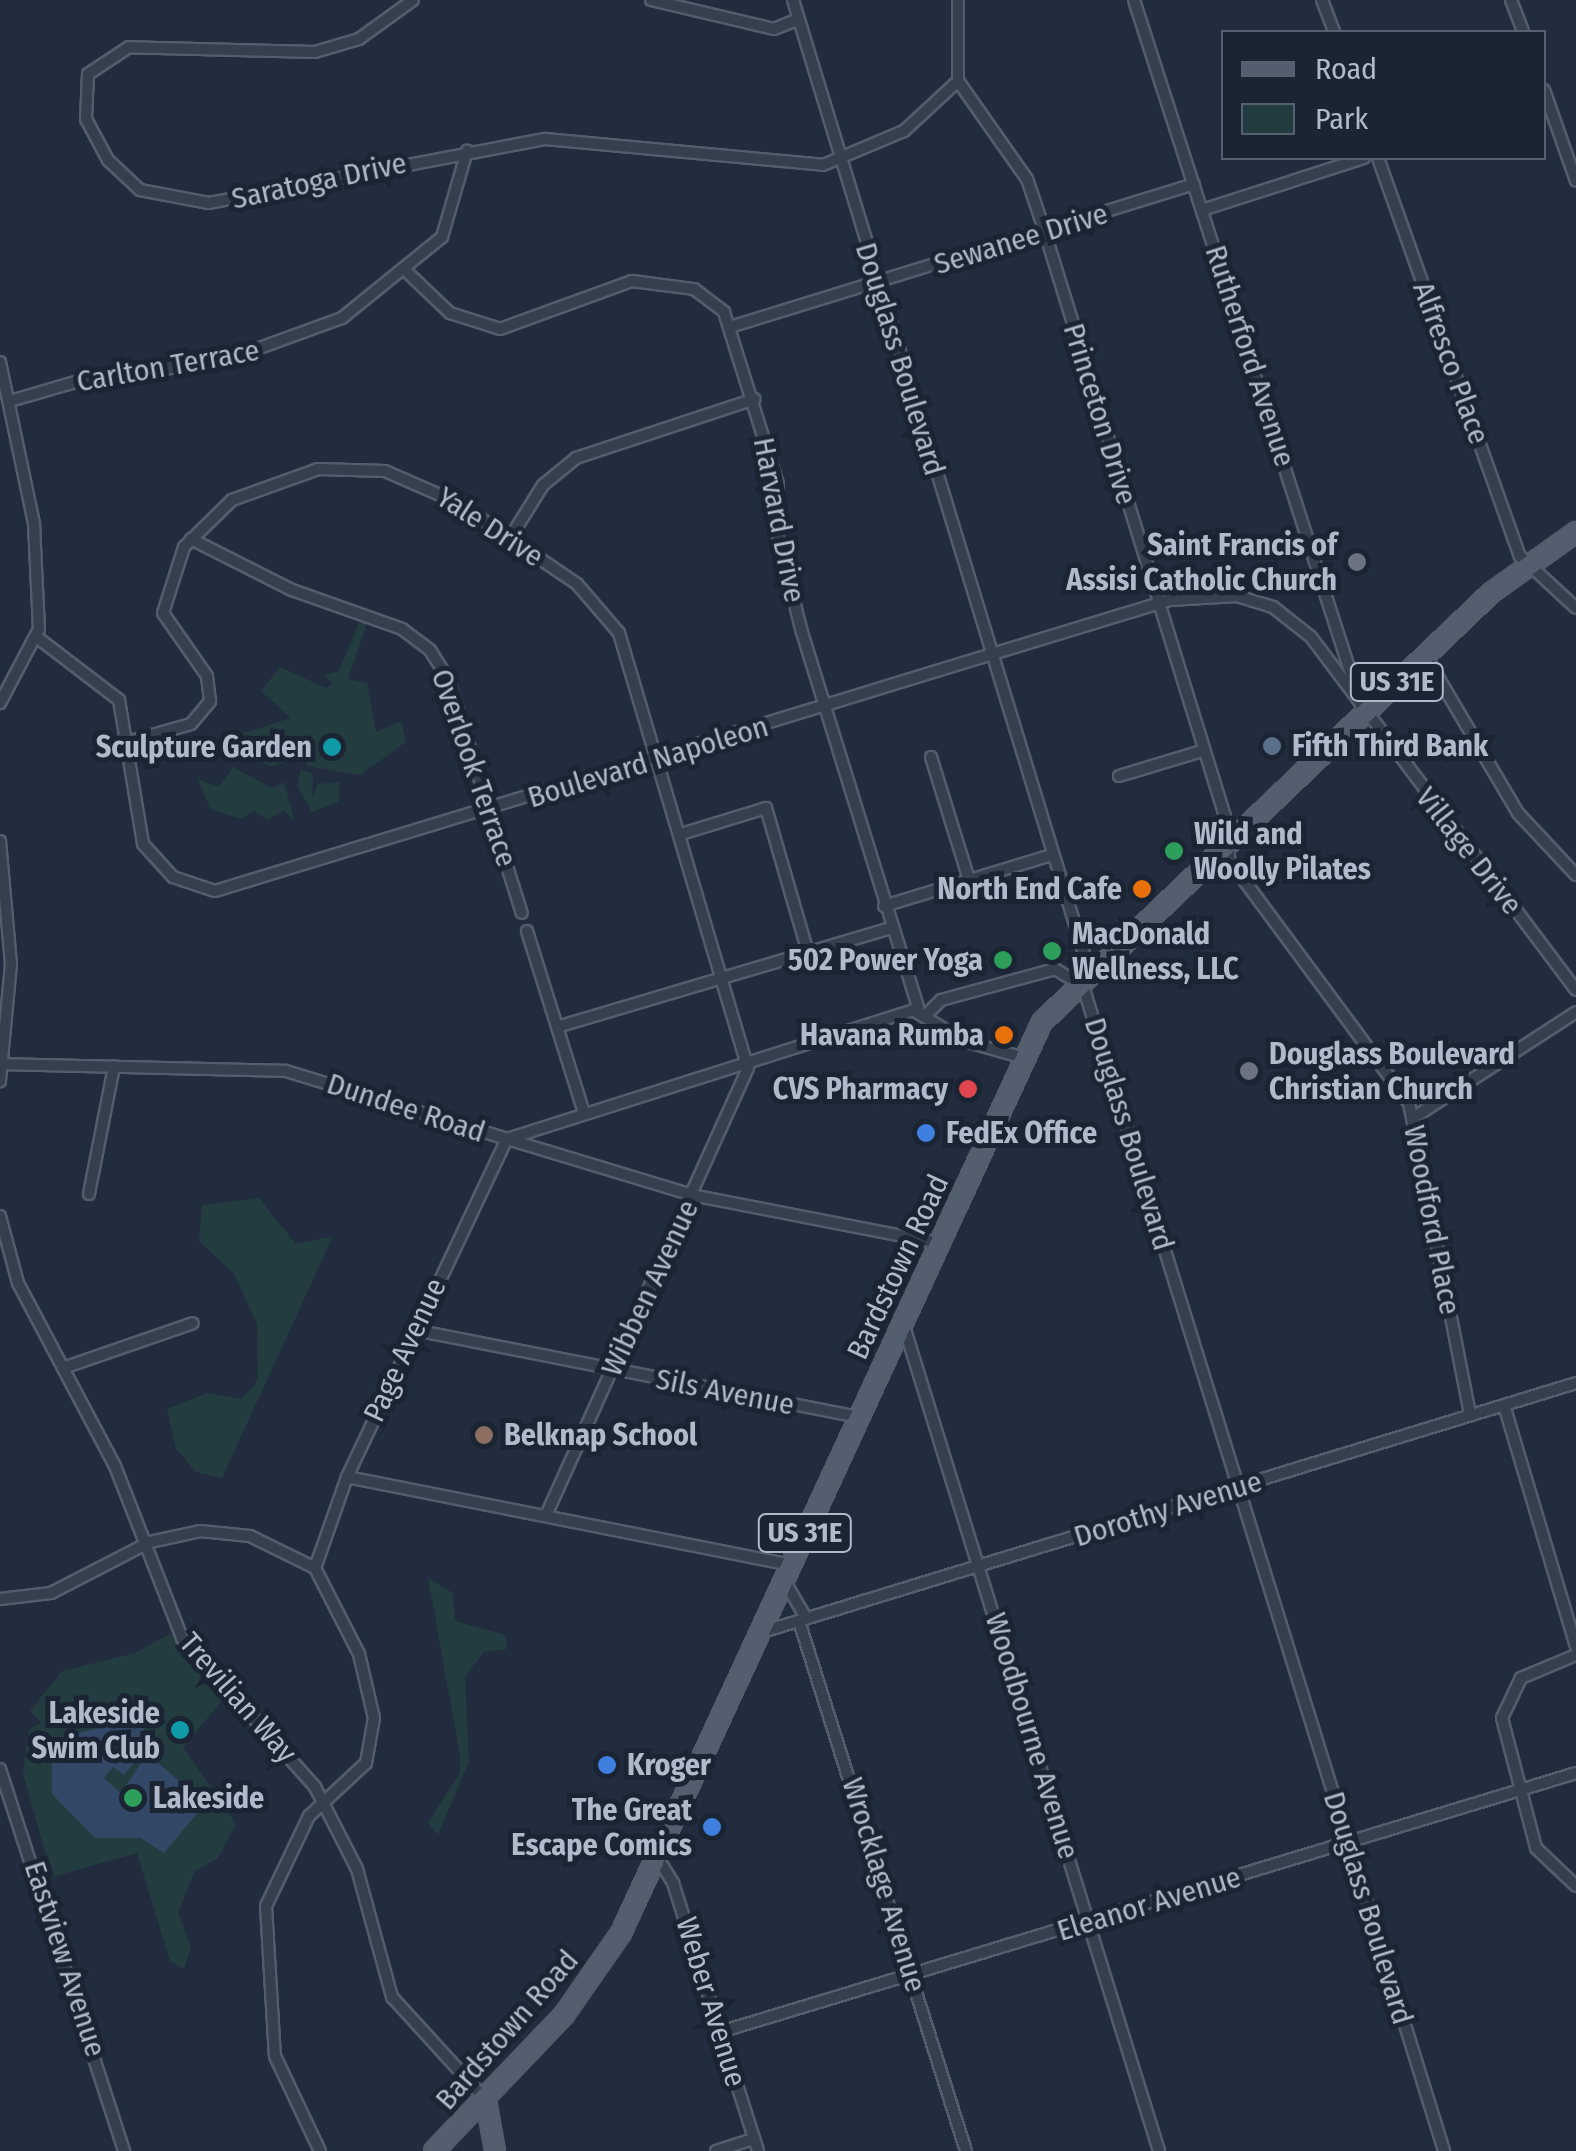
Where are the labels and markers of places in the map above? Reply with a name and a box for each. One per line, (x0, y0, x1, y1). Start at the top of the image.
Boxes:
place label: Saint Francis of Assisi Catholic Church (1066, 527, 1337, 598)
marker: Saint Francis of Assisi Catholic Church (1346, 551, 1368, 573)
place label: Fifth Third Bank (1292, 728, 1488, 764)
place label: Sculpture Garden (96, 729, 312, 765)
marker: Fifth Third Bank (1261, 735, 1283, 757)
marker: Sculpture Garden (321, 736, 343, 758)
place label: Wild and Woolly Pilates (1194, 816, 1371, 886)
marker: Wild and Woolly Pilates (1163, 840, 1185, 862)
place label: North End Cafe (937, 871, 1122, 907)
marker: North End Cafe (1131, 878, 1153, 900)
place label: MacDonald Wellness, LLC (1072, 916, 1239, 986)
marker: MacDonald Wellness, LLC (1041, 940, 1063, 962)
place label: 502 Power Yoga (788, 942, 983, 978)
marker: 502 Power Yoga (992, 949, 1014, 971)
place label: Havana Rumba (800, 1017, 984, 1053)
marker: Havana Rumba (993, 1024, 1015, 1046)
place label: Douglass Boulevard Christian Church (1269, 1036, 1515, 1106)
marker: Douglass Boulevard Christian Church (1238, 1060, 1260, 1082)
place label: CVS Pharmacy (773, 1071, 948, 1107)
marker: CVS Pharmacy (957, 1078, 979, 1100)
place label: FedEx Office (946, 1115, 1097, 1151)
marker: FedEx Office (915, 1122, 937, 1144)
place label: Belknap School (504, 1417, 697, 1453)
marker: Belknap School (473, 1424, 495, 1446)
place label: Lakeside Swim Club (31, 1695, 160, 1766)
marker: Lakeside Swim Club (169, 1719, 191, 1741)
place label: Kroger (627, 1747, 711, 1783)
marker: Kroger (596, 1754, 618, 1776)
place label: Lakeside (153, 1780, 264, 1816)
marker: Lakeside (122, 1787, 144, 1809)
place label: The Great Escape Comics (511, 1792, 692, 1862)
marker: The Great Escape Comics (701, 1816, 723, 1838)

